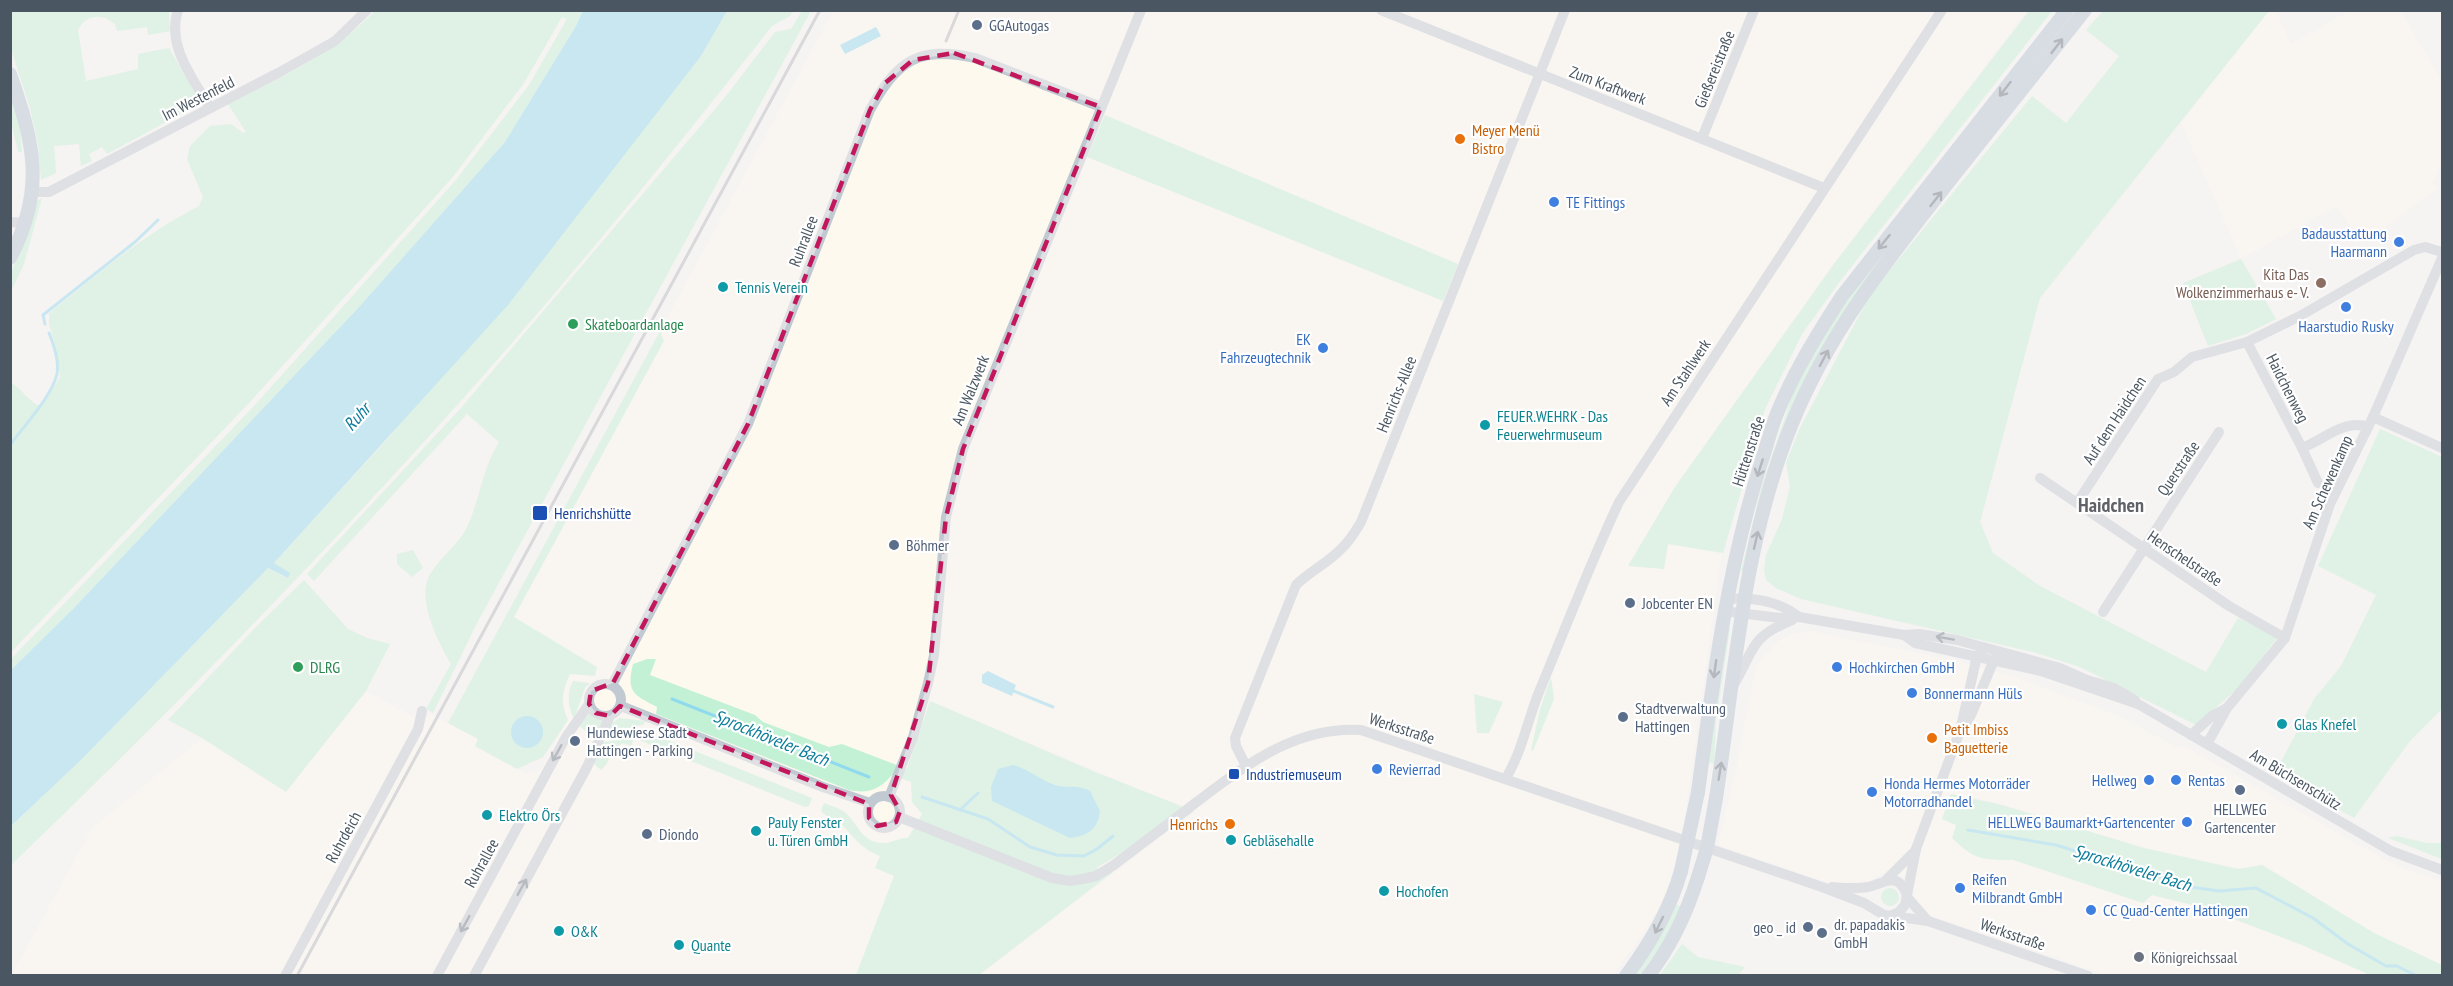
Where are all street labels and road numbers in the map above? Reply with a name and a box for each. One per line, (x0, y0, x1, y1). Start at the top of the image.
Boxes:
street label: Gießereistraße (1689, 27, 1739, 111)
street label: Zum Kraftwerk (1567, 61, 1650, 109)
street label: Im Westenfeld (158, 71, 238, 125)
street label: Ruhrallee (784, 213, 822, 269)
street label: Am Stahlwerk (1655, 334, 1715, 409)
street label: Haidchenweg (2262, 350, 2314, 426)
street label: Am Walzwerk (947, 351, 993, 428)
street label: Henrichs-Allee (1372, 353, 1420, 435)
street label: Auf dem Haidchen (2078, 372, 2150, 468)
street label: Hüttenstraße (1727, 413, 1769, 489)
street label: Am Schewenkamp (2297, 432, 2357, 532)
street label: Querstraße (2152, 437, 2204, 499)
street label: Henschelstraße (2144, 526, 2226, 590)
street label: Werksstraße (1367, 708, 1437, 748)
street label: Am Büchsenschütz (2247, 744, 2345, 814)
street label: Ruhrdeich (321, 808, 365, 866)
street label: Ruhrallee (459, 835, 503, 891)
street label: Werksstraße (1978, 914, 2048, 954)

